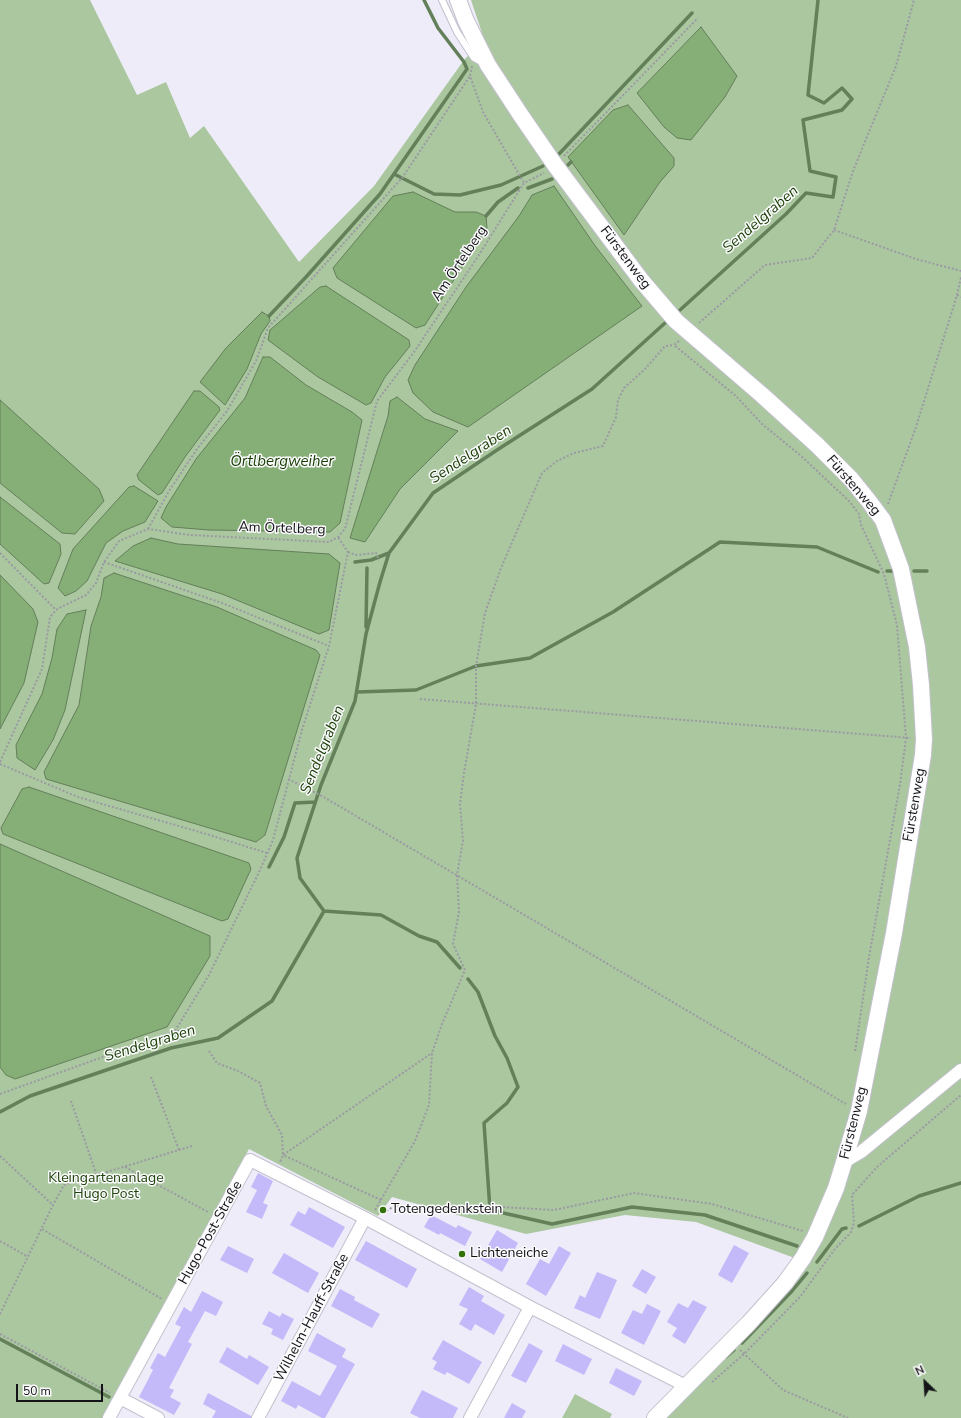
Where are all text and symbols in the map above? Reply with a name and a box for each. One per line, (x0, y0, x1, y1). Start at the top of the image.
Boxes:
water label: Sendelgraben (720, 182, 802, 258)
street label: Am Örtelberg (429, 223, 491, 305)
street label: Fürstenweg (596, 223, 654, 293)
water label: Sendelgraben (427, 422, 515, 488)
street label: Fürstenweg (822, 452, 884, 520)
water label: Örtlbergweiher (230, 453, 334, 471)
street label: Am Örtelberg (238, 519, 326, 539)
water label: Sendelgraben (297, 703, 349, 797)
street label: Fürstenweg (900, 767, 930, 843)
water label: Sendelgraben (102, 1022, 198, 1066)
street label: Fürstenweg (837, 1085, 871, 1161)
park label: Kleingartenanlage Hugo Post (48, 1171, 164, 1204)
street label: Hugo-Post-Straße (176, 1178, 246, 1288)
place label: Totengedenkstein (391, 1202, 503, 1218)
marker: Totengedenkstein (378, 1205, 388, 1215)
place label: Lichteneiche (470, 1246, 548, 1262)
marker: Lichteneiche (457, 1249, 467, 1259)
street label: Wilhelm-Hauff-Straße (271, 1251, 353, 1385)
north arrow (905, 1362, 945, 1402)
text: N (913, 1362, 927, 1379)
scale bar (18, 1376, 105, 1402)
text: 50 m (23, 1383, 51, 1399)

